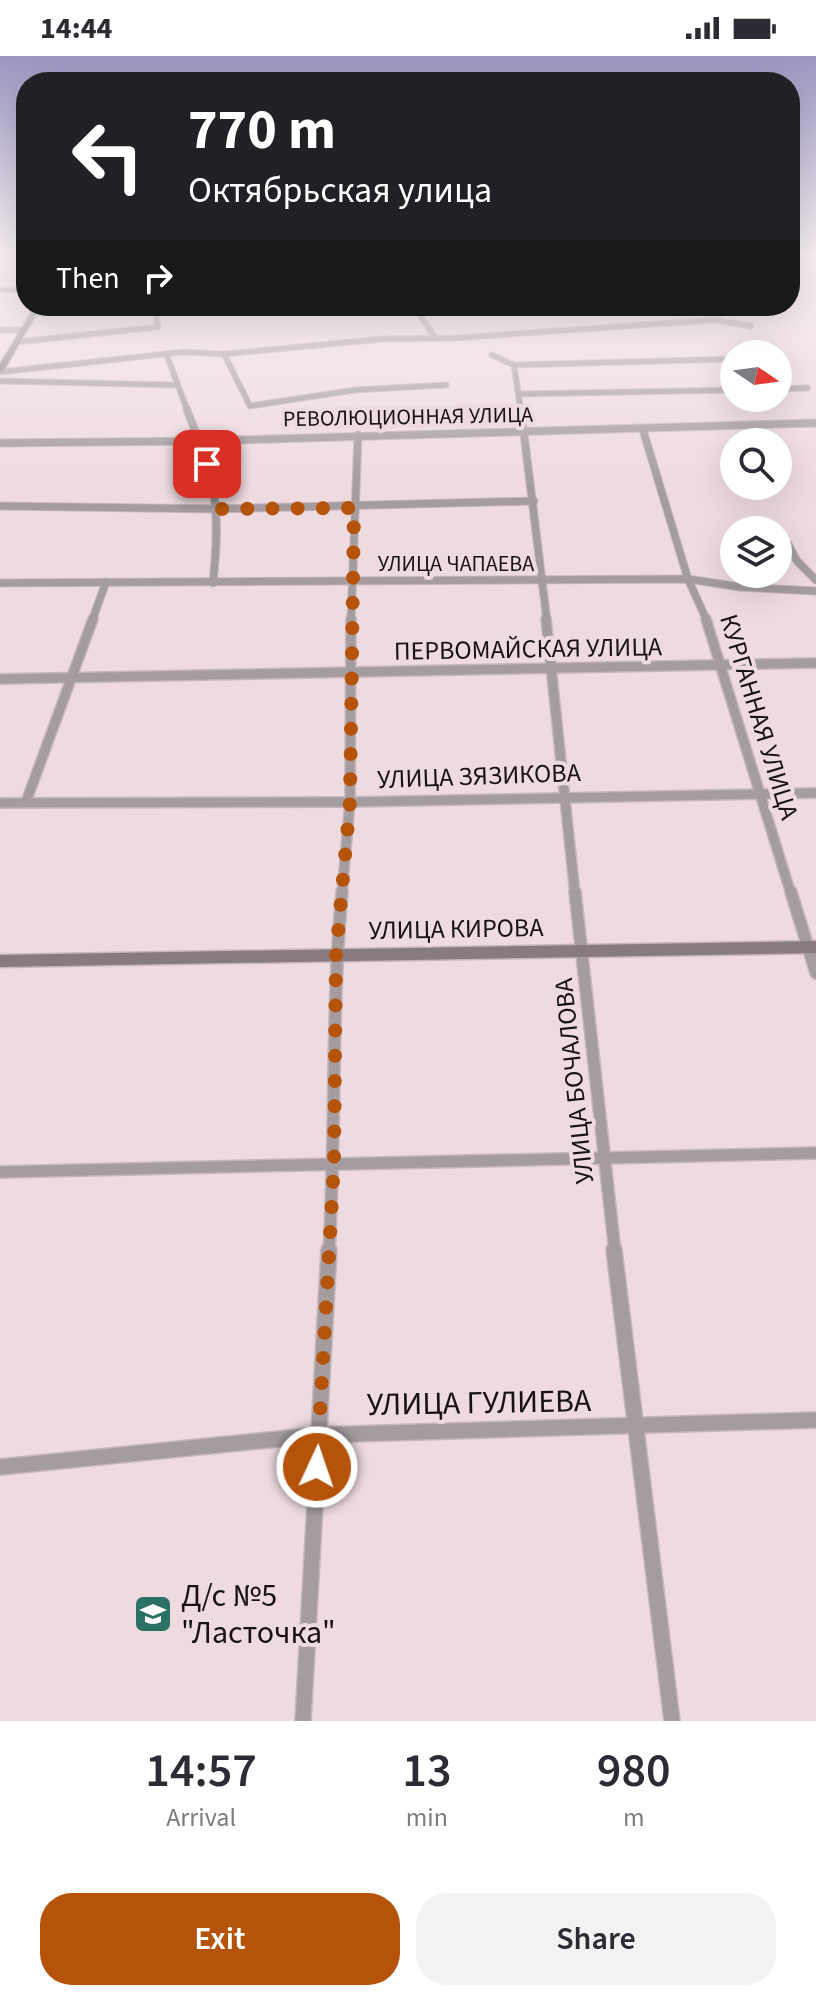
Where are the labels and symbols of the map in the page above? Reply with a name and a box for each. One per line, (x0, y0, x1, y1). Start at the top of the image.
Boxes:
north arrow (720, 340, 792, 412)
street label: РЕВОЛЮЦИОННАЯ УЛИЦА (283, 399, 533, 435)
pin (173, 430, 241, 498)
street label: УЛИЦА ЧАПАЕВА (378, 548, 534, 580)
street label: КУРГАННАЯ УЛИЦА (710, 610, 808, 825)
street label: ПЕРВОМАЙСКАЯ УЛИЦА (394, 628, 663, 670)
street label: УЛИЦА ЗЯЗИКОВА (377, 754, 582, 798)
street label: УЛИЦА КИРОВА (368, 909, 545, 949)
street label: УЛИЦА БОЧАЛОВА (545, 976, 603, 1186)
street label: УЛИЦА ГУЛИЕВА (366, 1378, 592, 1428)
position arrow (275, 1425, 359, 1509)
place label: Д/с №5 "Ласточка" (181, 1573, 336, 1656)
school or university icon: Д/с №5 "Ласточка" (132, 1593, 174, 1635)

